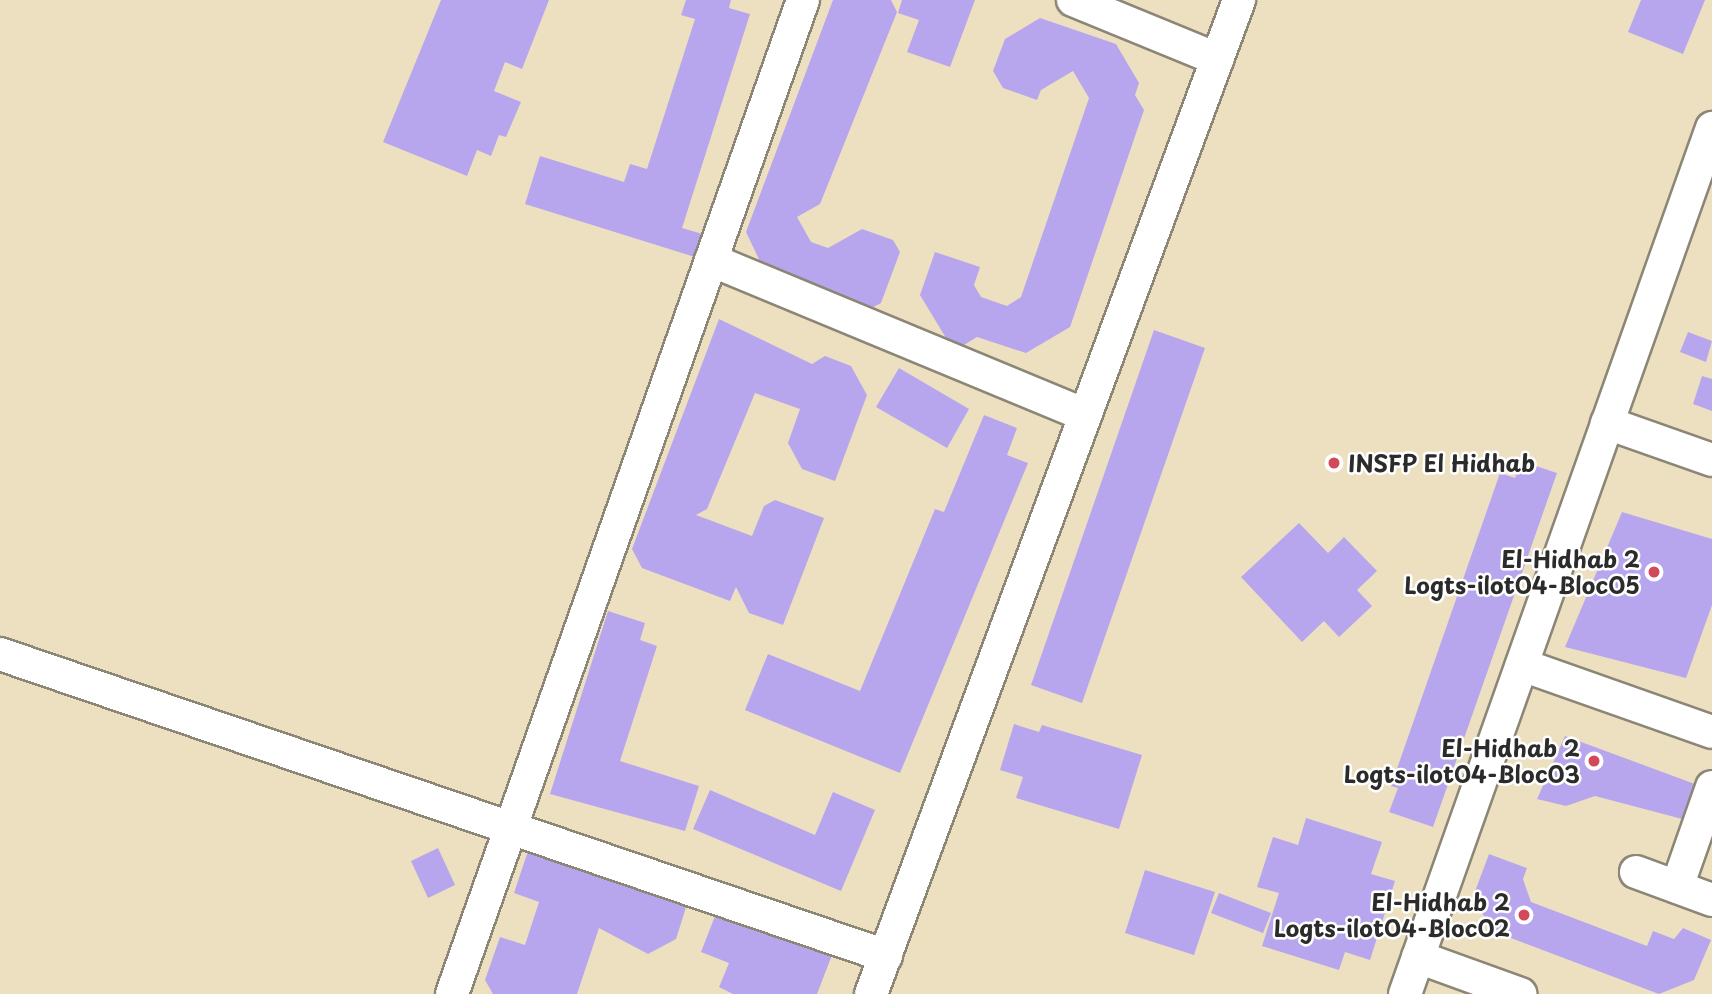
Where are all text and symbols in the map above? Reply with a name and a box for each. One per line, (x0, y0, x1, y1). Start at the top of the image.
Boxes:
place label: INSFP El Hidhab (1348, 449, 1536, 477)
marker: INSFP El Hidhab (1326, 455, 1342, 471)
place label: El-Hidhab 2 Logts-ilot04-Bloc05 (1404, 545, 1640, 599)
marker: El-Hidhab 2 Logts-ilot04-Bloc05 (1646, 564, 1662, 580)
place label: El-Hidhab 2 Logts-ilot04-Bloc03 (1344, 734, 1580, 788)
marker: El-Hidhab 2 Logts-ilot04-Bloc03 (1586, 753, 1602, 769)
place label: El-Hidhab 2 Logts-ilot04-Bloc02 (1274, 888, 1510, 942)
marker: El-Hidhab 2 Logts-ilot04-Bloc02 (1516, 907, 1532, 923)

